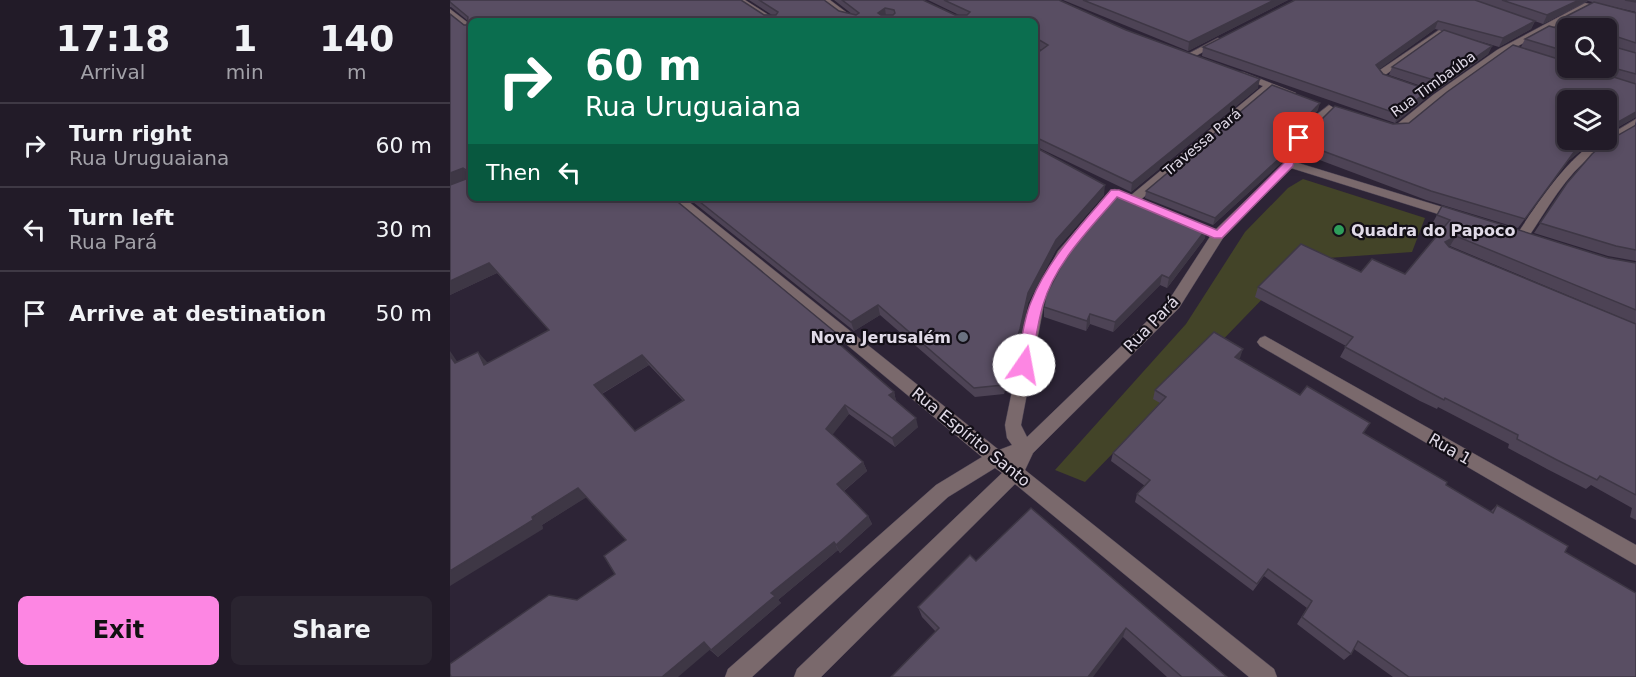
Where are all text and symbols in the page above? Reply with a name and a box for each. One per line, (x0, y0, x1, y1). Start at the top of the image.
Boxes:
text: 17:18 (56, 18, 170, 59)
text: 1 (232, 18, 257, 59)
text: 140 (319, 18, 394, 59)
map controls (1557, 18, 1617, 150)
button: search (1557, 18, 1617, 78)
text: 60 m (585, 41, 702, 90)
icon: right (486, 42, 564, 120)
street label: Rua Timbaúba (1388, 48, 1478, 120)
text: Arrival (80, 60, 145, 84)
text: min (226, 60, 264, 84)
text: m (347, 60, 367, 84)
button: layers (1557, 90, 1617, 150)
text: Rua Uruguaiana (585, 91, 801, 122)
street label: Travessa Pará (1159, 105, 1244, 180)
pin (1273, 112, 1324, 163)
text: Turn right (69, 121, 192, 146)
icon: arrive (1282, 121, 1315, 154)
icon: right (18, 129, 51, 162)
text: 60 m (376, 133, 432, 158)
text: Rua Uruguaiana (69, 146, 229, 170)
icon: left (553, 156, 586, 189)
text: Then (486, 160, 541, 185)
text: Turn left (69, 205, 174, 230)
icon: left (18, 213, 51, 246)
text: 30 m (376, 217, 432, 242)
place label: Quadra do Papoco (1351, 221, 1516, 240)
marker: Quadra do Papoco (1332, 223, 1346, 237)
text: Rua Pará (69, 230, 157, 254)
street label: Rua Pará (1120, 292, 1182, 356)
icon: arrive (18, 297, 51, 330)
text: Arrive at destination (69, 301, 326, 326)
text: 50 m (376, 301, 432, 326)
place label: Nova Jerusalém (810, 328, 951, 347)
marker: Nova Jerusalém (956, 330, 970, 344)
position arrow (992, 333, 1056, 397)
street label: Rua Espírito Santo (908, 383, 1034, 491)
street label: Rua 1 (1426, 429, 1474, 469)
button: Exit (18, 596, 219, 665)
button: Share (231, 596, 432, 665)

